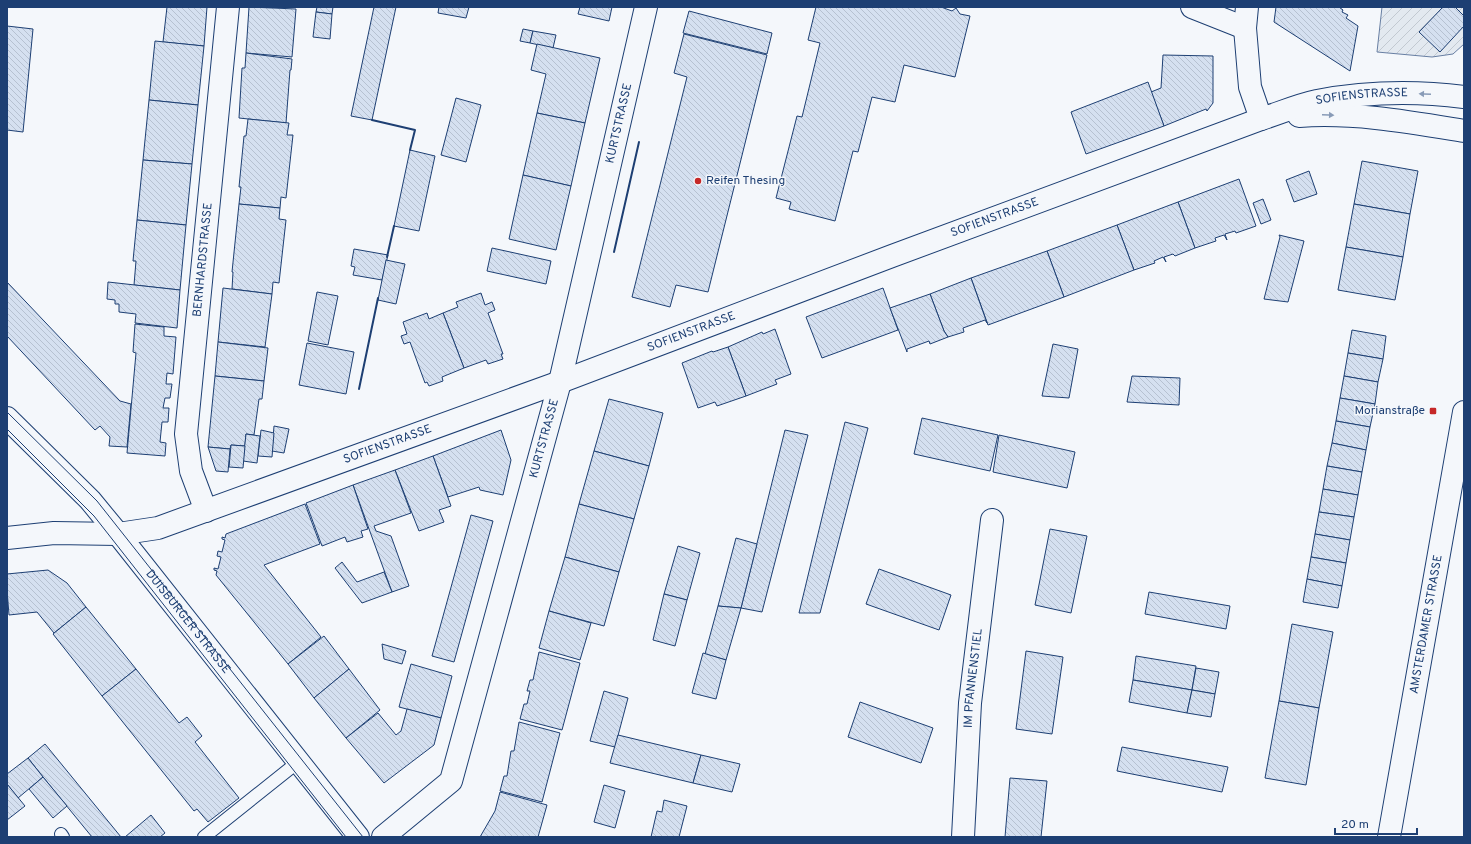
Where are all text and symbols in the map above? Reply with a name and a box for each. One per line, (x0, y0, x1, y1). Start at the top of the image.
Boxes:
street label: KURTSTRASSE (602, 82, 636, 165)
street label: SOFIENSTRASSE (1314, 85, 1408, 109)
one-way arrow (1418, 91, 1431, 97)
one-way arrow (1322, 112, 1334, 119)
place label: Reifen Thesing (706, 173, 785, 189)
marker: Reifen Thesing (693, 176, 703, 186)
street label: SOFIENSTRASSE (948, 194, 1041, 242)
street label: BERNHARDSTRASSE (190, 202, 217, 318)
street label: SOFIENSTRASSE (645, 308, 738, 356)
street label: KURTSTRASSE (526, 397, 563, 480)
place label: Morianstraße (1354, 403, 1425, 419)
marker: Morianstraße (1428, 406, 1438, 416)
street label: SOFIENSTRASSE (341, 421, 434, 468)
street label: AMSTERDAMER STRASSE (1406, 554, 1447, 695)
street label: DUISBURGER STRASSE (142, 567, 234, 677)
street label: IM PFANNENSTIEL (961, 627, 987, 729)
scale bar (1335, 810, 1417, 836)
text: 20 m (1341, 817, 1369, 833)

